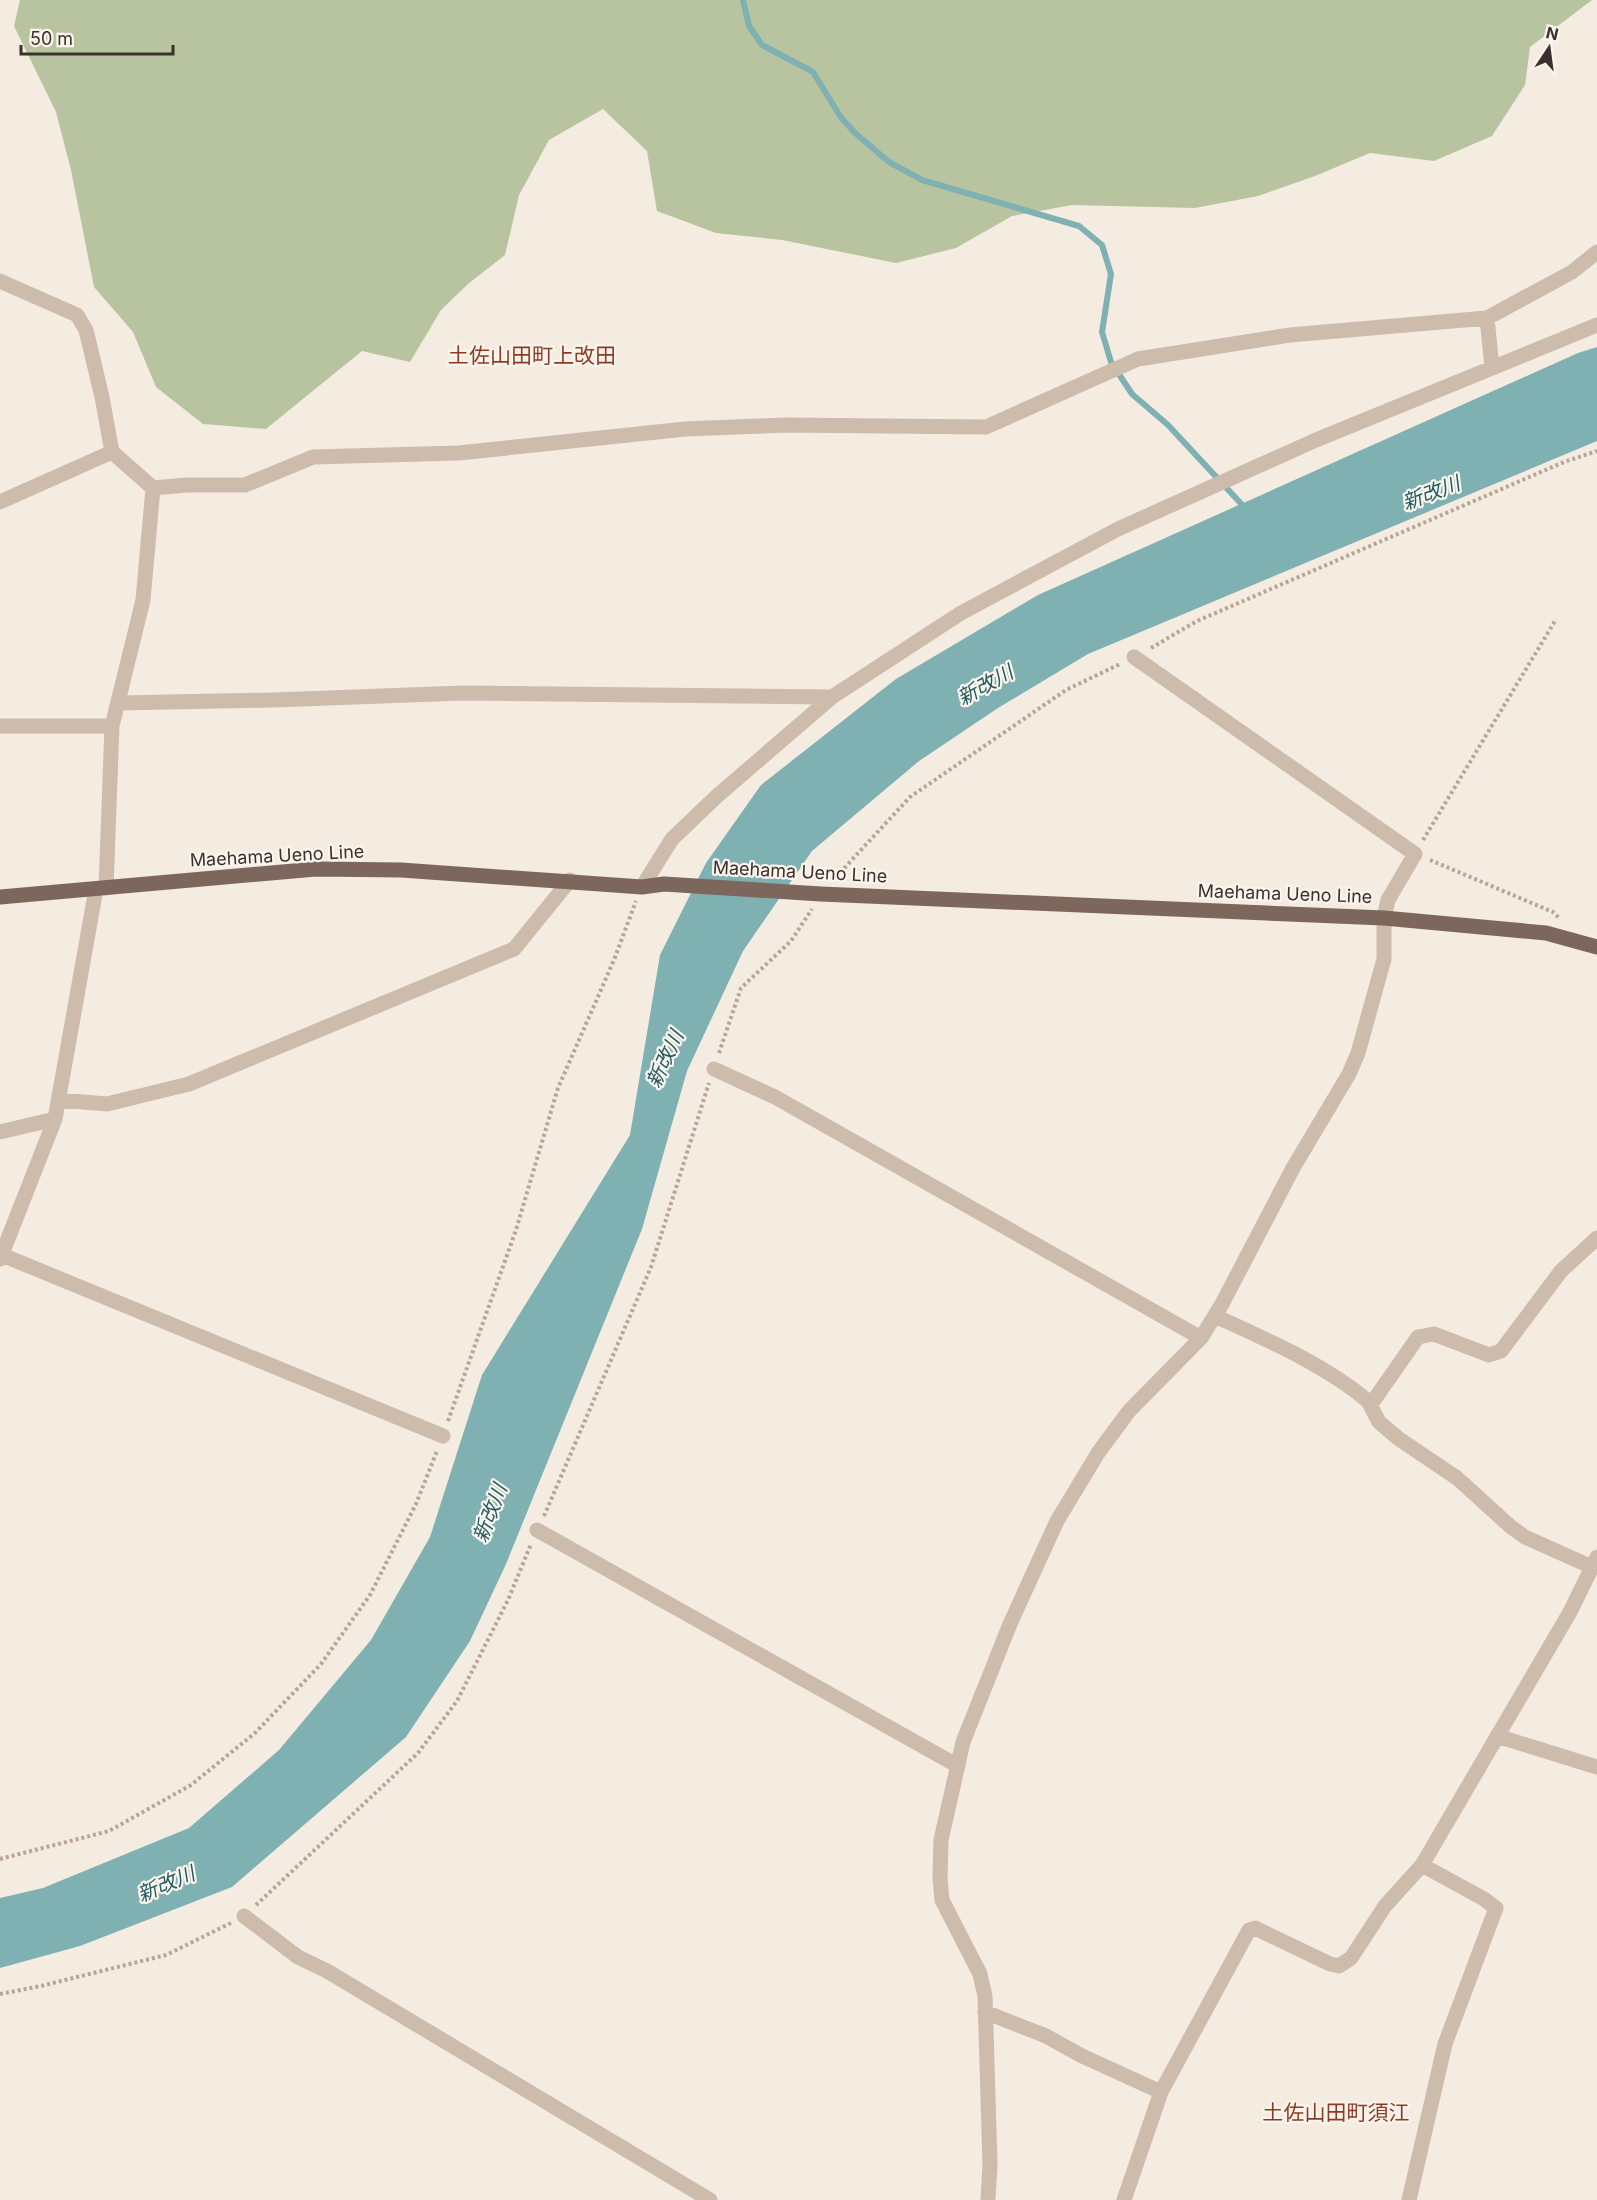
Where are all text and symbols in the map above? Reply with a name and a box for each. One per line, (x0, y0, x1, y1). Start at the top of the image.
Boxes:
scale bar (21, 18, 172, 56)
north arrow (1519, 18, 1579, 78)
text: N (1544, 22, 1561, 45)
text: 50 m (30, 28, 73, 49)
district label: 土佐山田町上改田 (448, 343, 616, 368)
water label: 新改川 (1399, 470, 1465, 515)
water label: 新改川 (953, 659, 1019, 710)
street label: Maehama Ueno Line (189, 840, 365, 871)
street label: Maehama Ueno Line (712, 856, 888, 887)
street label: Maehama Ueno Line (1197, 880, 1373, 907)
water label: 新改川 (641, 1025, 689, 1091)
water label: 新改川 (468, 1479, 513, 1545)
water label: 新改川 (134, 1860, 200, 1907)
district label: 土佐山田町須江 (1263, 2100, 1410, 2125)

